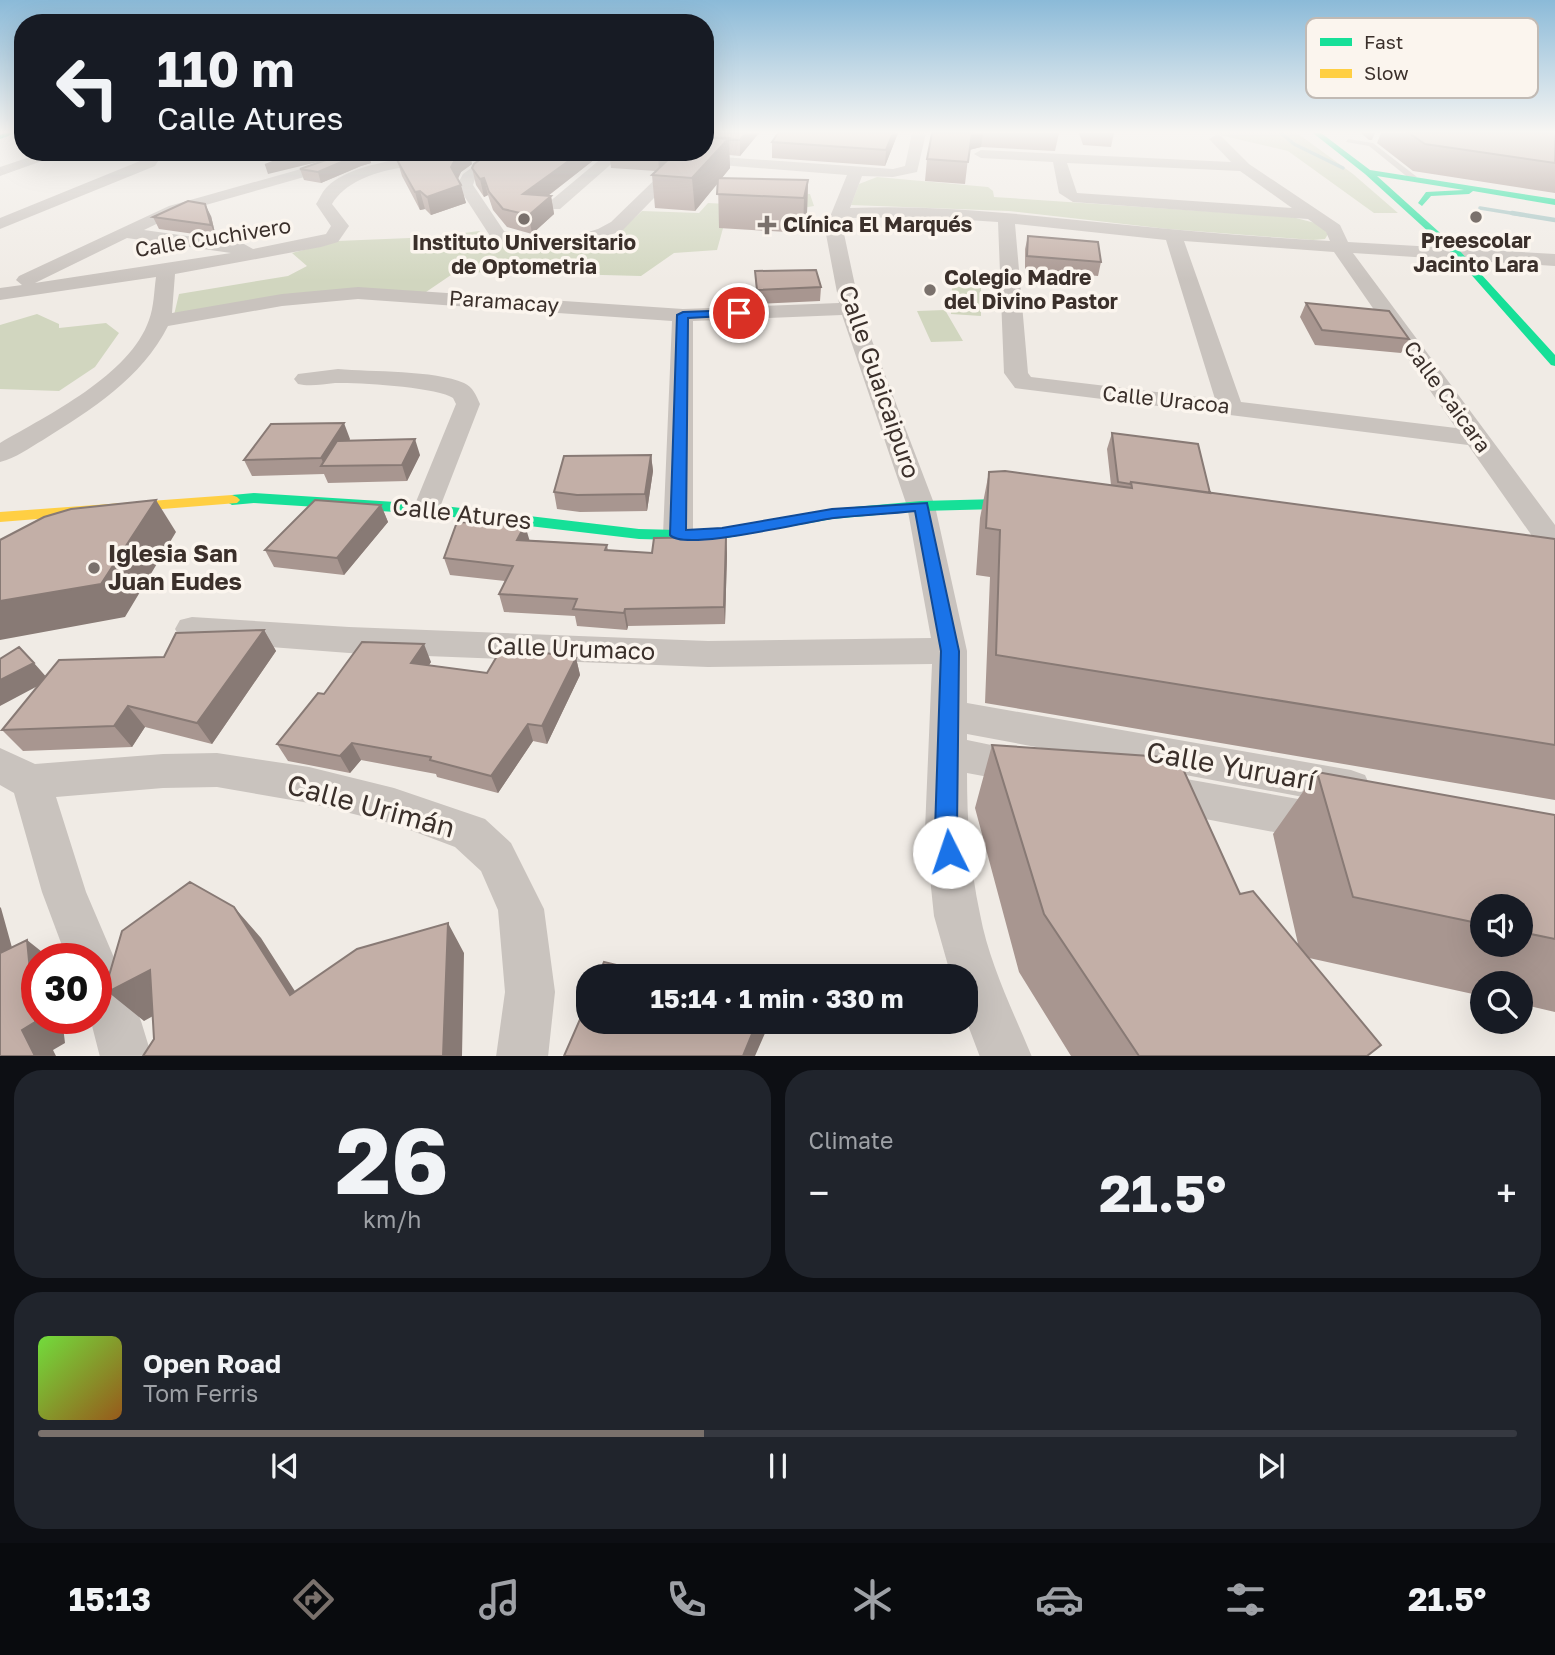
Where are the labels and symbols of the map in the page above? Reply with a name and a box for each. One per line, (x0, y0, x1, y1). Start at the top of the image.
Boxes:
legend (1306, 18, 1538, 98)
text: Fast (1364, 30, 1403, 53)
text: Slow (1364, 61, 1409, 84)
marker: Preescolar Jacinto Lara (1468, 209, 1484, 225)
marker: Instituto Universitario de Optometria (516, 211, 532, 227)
place label: Clínica El Marqués (783, 211, 973, 237)
street label: Calle Cuchivero (133, 212, 293, 262)
marker: Clínica El Marqués (757, 215, 777, 235)
place label: Preescolar Jacinto Lara (1413, 227, 1539, 277)
place label: Instituto Universitario de Optometria (412, 229, 636, 279)
place label: Colegio Madre del Divino Pastor (944, 264, 1118, 314)
street label: Calle Guaicaipuro (834, 281, 927, 482)
marker: Colegio Madre del Divino Pastor (922, 282, 938, 298)
pin (709, 283, 769, 343)
street label: Paramacay (448, 284, 560, 318)
street label: Calle Caicara (1399, 335, 1497, 457)
street label: Calle Uracoa (1101, 379, 1231, 419)
street label: Calle Atures (391, 491, 533, 534)
place label: Iglesia San Juan Eudes (108, 538, 242, 595)
marker: Iglesia San Juan Eudes (86, 560, 102, 576)
street label: Calle Urumaco (486, 630, 656, 665)
street label: Calle Yuruarí (1144, 734, 1320, 797)
street label: Calle Urimán (284, 767, 459, 844)
position arrow (912, 815, 986, 889)
speed limit sign: 30 (21, 943, 112, 1034)

